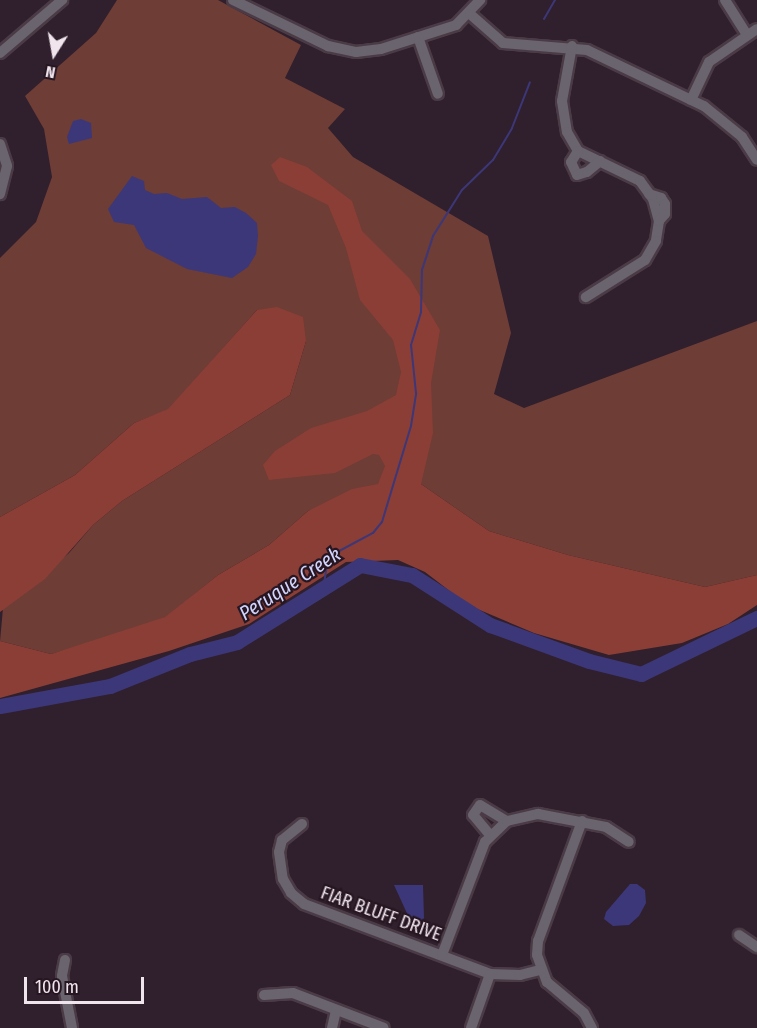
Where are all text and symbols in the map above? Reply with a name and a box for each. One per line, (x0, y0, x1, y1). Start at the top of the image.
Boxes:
north arrow (24, 24, 84, 84)
text: N (44, 62, 57, 82)
water label: Peruque Creek (235, 542, 345, 626)
street label: FIAR BLUFF DRIVE (318, 882, 444, 946)
scale bar (27, 965, 147, 1003)
text: 100 m (35, 976, 79, 998)

